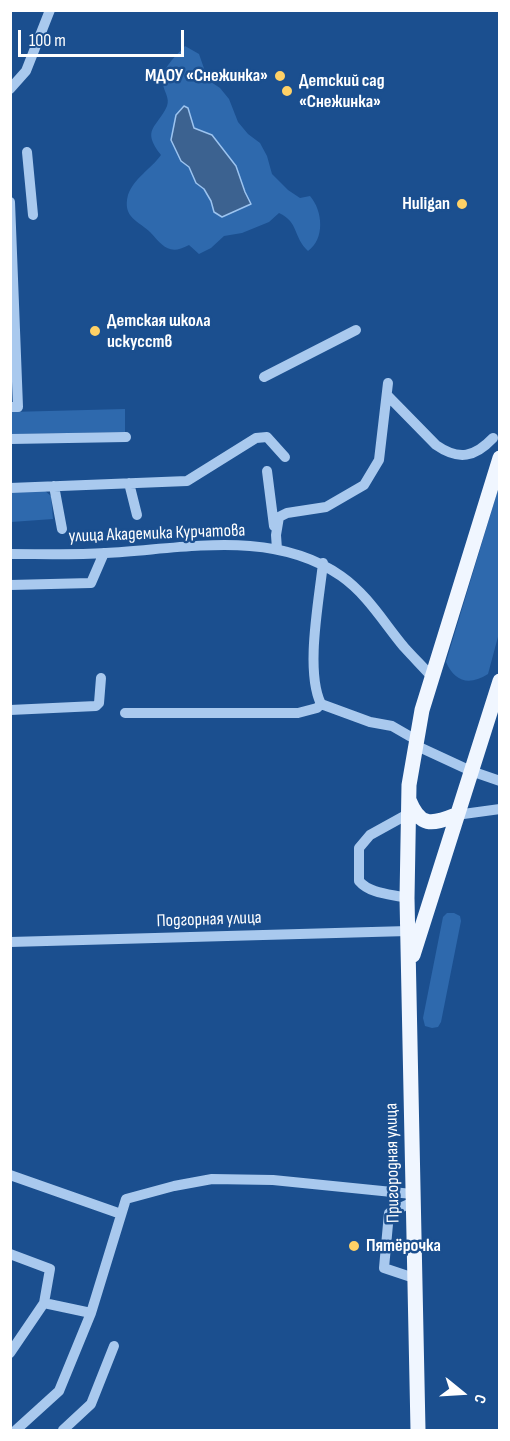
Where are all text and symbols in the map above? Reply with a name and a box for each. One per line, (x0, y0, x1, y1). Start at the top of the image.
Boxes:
scale bar (21, 18, 188, 56)
text: 100 m (29, 30, 66, 51)
place label: МДОУ «Снежинка» (145, 65, 268, 87)
marker: МДОУ «Снежинка» (273, 69, 287, 83)
place label: Детский сад «Снежинка» (299, 70, 384, 112)
marker: Детский сад «Снежинка» (280, 84, 294, 98)
place label: Huligan (402, 193, 450, 215)
marker: Huligan (455, 197, 469, 211)
place label: Детская школа искусств (107, 310, 211, 352)
marker: Детская школа искусств (88, 324, 102, 338)
street label: улица Академика Курчатова (68, 520, 246, 548)
street label: Подгорная улица (156, 907, 262, 933)
street label: Пригородная улица (381, 1103, 405, 1223)
place label: Пятёрочка (366, 1235, 441, 1257)
marker: Пятёрочка (347, 1239, 361, 1253)
north arrow (432, 1363, 492, 1423)
text: С (469, 1392, 490, 1406)

